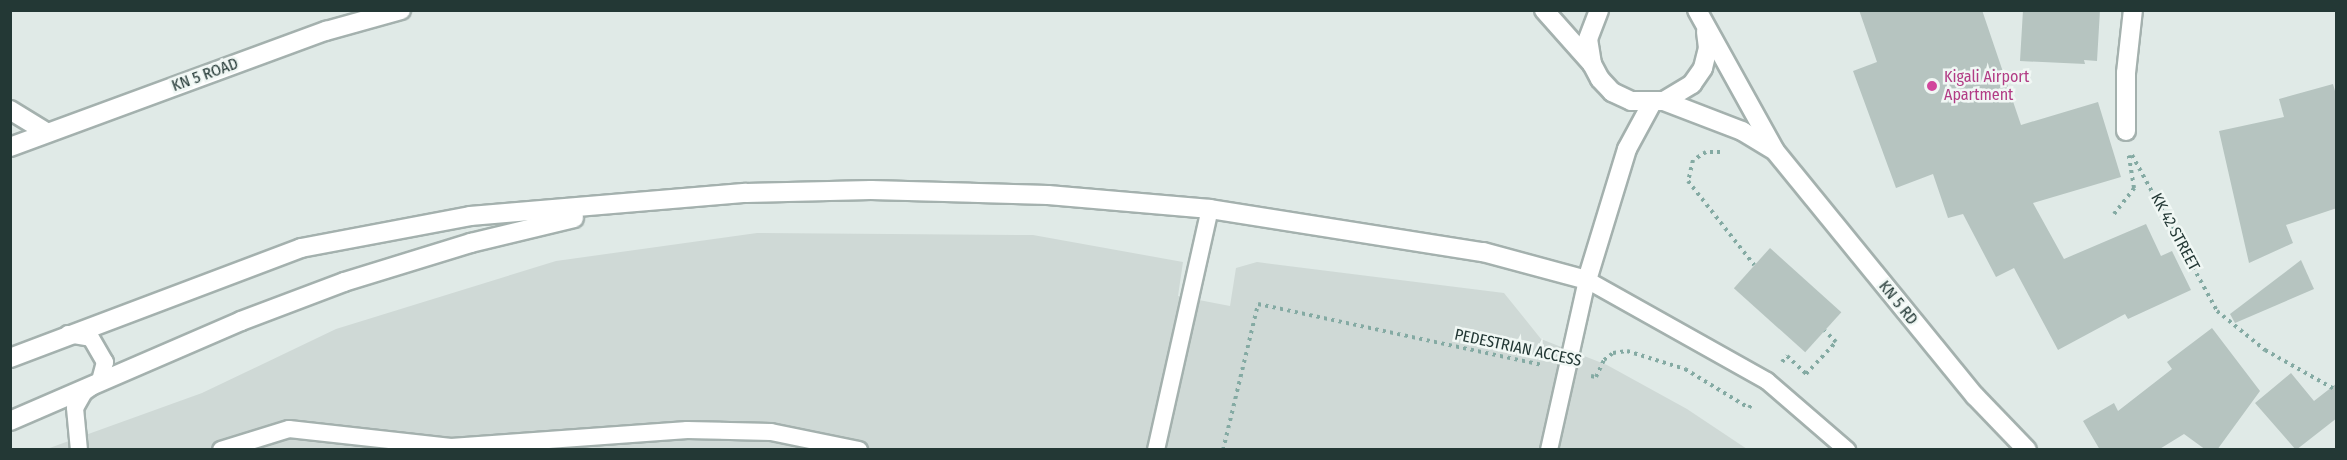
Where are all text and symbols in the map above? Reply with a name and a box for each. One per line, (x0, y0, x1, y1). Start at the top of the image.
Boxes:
street label: KN 5 ROAD (169, 54, 241, 96)
place label: Kigali Airport Apartment (1944, 67, 2029, 105)
marker: Kigali Airport Apartment (1925, 79, 1939, 93)
street label: KK 42 STREET (2147, 190, 2203, 274)
street label: KN 5 RD (1874, 277, 1922, 329)
street label: PEDESTRIAN ACCESS (1453, 325, 1583, 371)

